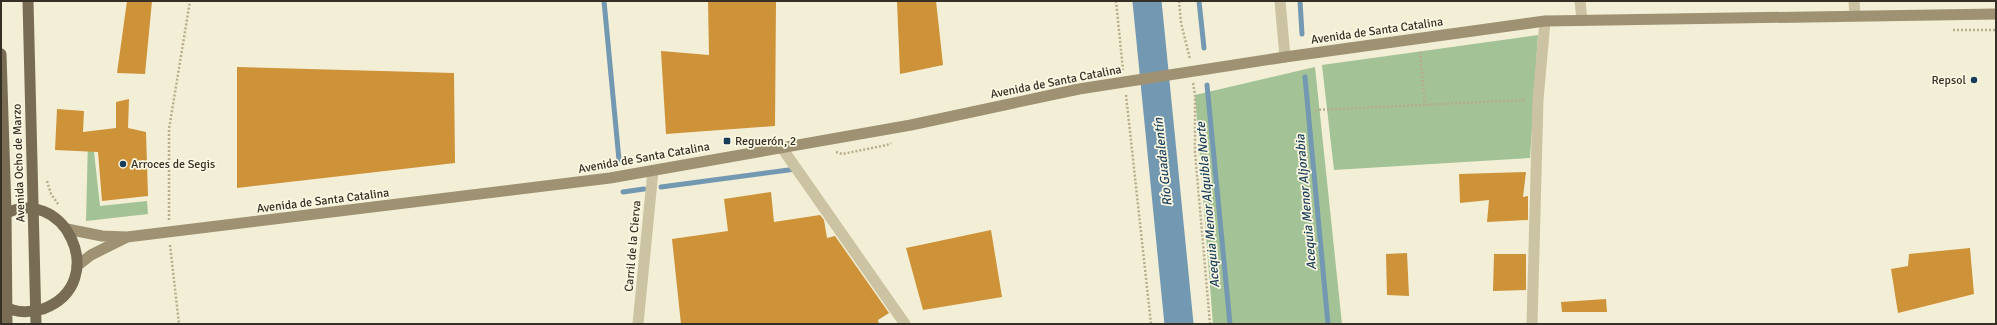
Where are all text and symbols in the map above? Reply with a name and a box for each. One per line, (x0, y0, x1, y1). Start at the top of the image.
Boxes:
street label: Avenida de Santa Catalina (1310, 14, 1444, 48)
street label: Avenida de Santa Catalina (989, 62, 1123, 102)
place label: Repsol (1932, 73, 1966, 88)
marker: Repsol (1969, 75, 1979, 85)
street label: Avenida Ocho de Marzo (9, 103, 29, 223)
water label: Río Guadalentín (1150, 116, 1176, 207)
water label: Acequia Menor Alquibla Norte (1193, 120, 1223, 289)
water label: Acequia Menor Aljorabia (1292, 133, 1320, 270)
place label: Reguerón, 2 (735, 134, 796, 149)
marker: Reguerón, 2 (722, 136, 732, 146)
street label: Avenida de Santa Catalina (577, 139, 711, 177)
place label: Arroces de Segis (131, 157, 215, 172)
marker: Arroces de Segis (118, 159, 128, 169)
street label: Avenida de Santa Catalina (256, 185, 390, 217)
street label: Carril de la Cierva (622, 200, 644, 292)

